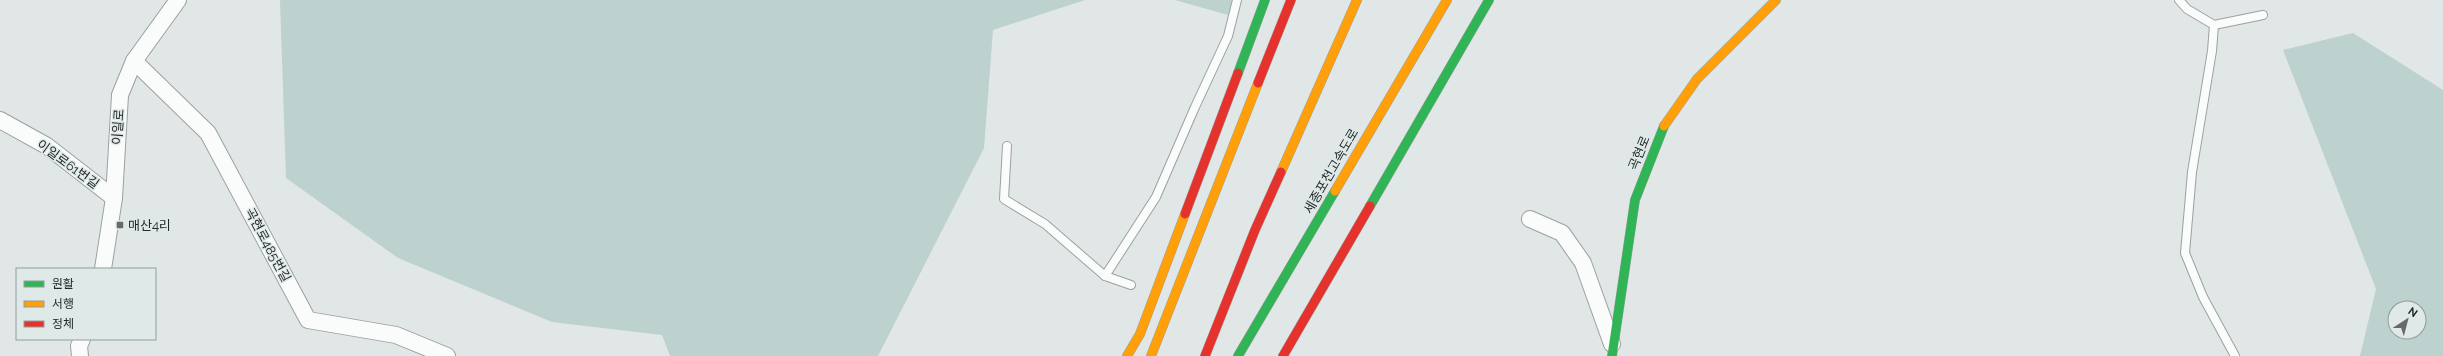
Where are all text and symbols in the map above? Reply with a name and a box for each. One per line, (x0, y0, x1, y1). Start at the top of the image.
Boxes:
street label: 이일로 (109, 109, 127, 145)
street label: 세종포천고속도로 (1301, 126, 1361, 216)
street label: 곡현로 (1625, 134, 1653, 172)
street label: 이일로61번길 (34, 136, 102, 192)
street label: 곡현로485번길 (242, 205, 294, 285)
place label: 매산4리 (128, 218, 171, 233)
marker: 매산4리 (115, 220, 125, 230)
legend (16, 268, 156, 340)
text: 원활 (52, 277, 74, 291)
text: 서행 (52, 297, 74, 311)
north arrow (2387, 300, 2427, 340)
text: N (2405, 305, 2420, 320)
text: 정체 (52, 317, 74, 331)

